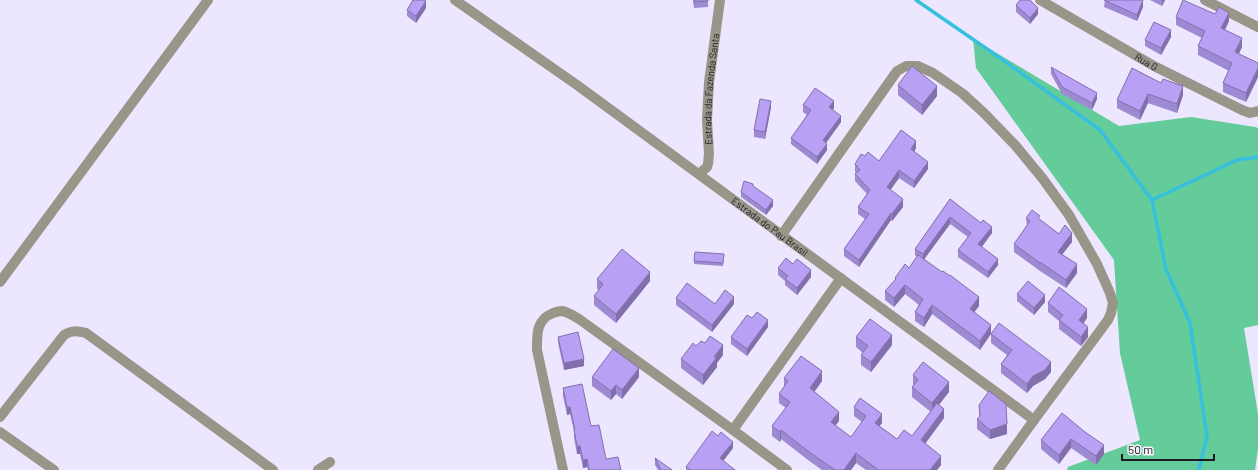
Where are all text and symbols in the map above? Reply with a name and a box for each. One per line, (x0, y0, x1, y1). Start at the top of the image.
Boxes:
street label: Estrada da Fazenda Santa (701, 33, 721, 145)
street label: Rua G (1133, 50, 1160, 73)
street label: Estrada do Pau Brasil (729, 194, 811, 258)
scale bar (1122, 436, 1214, 462)
text: 50 m (1128, 442, 1153, 456)

